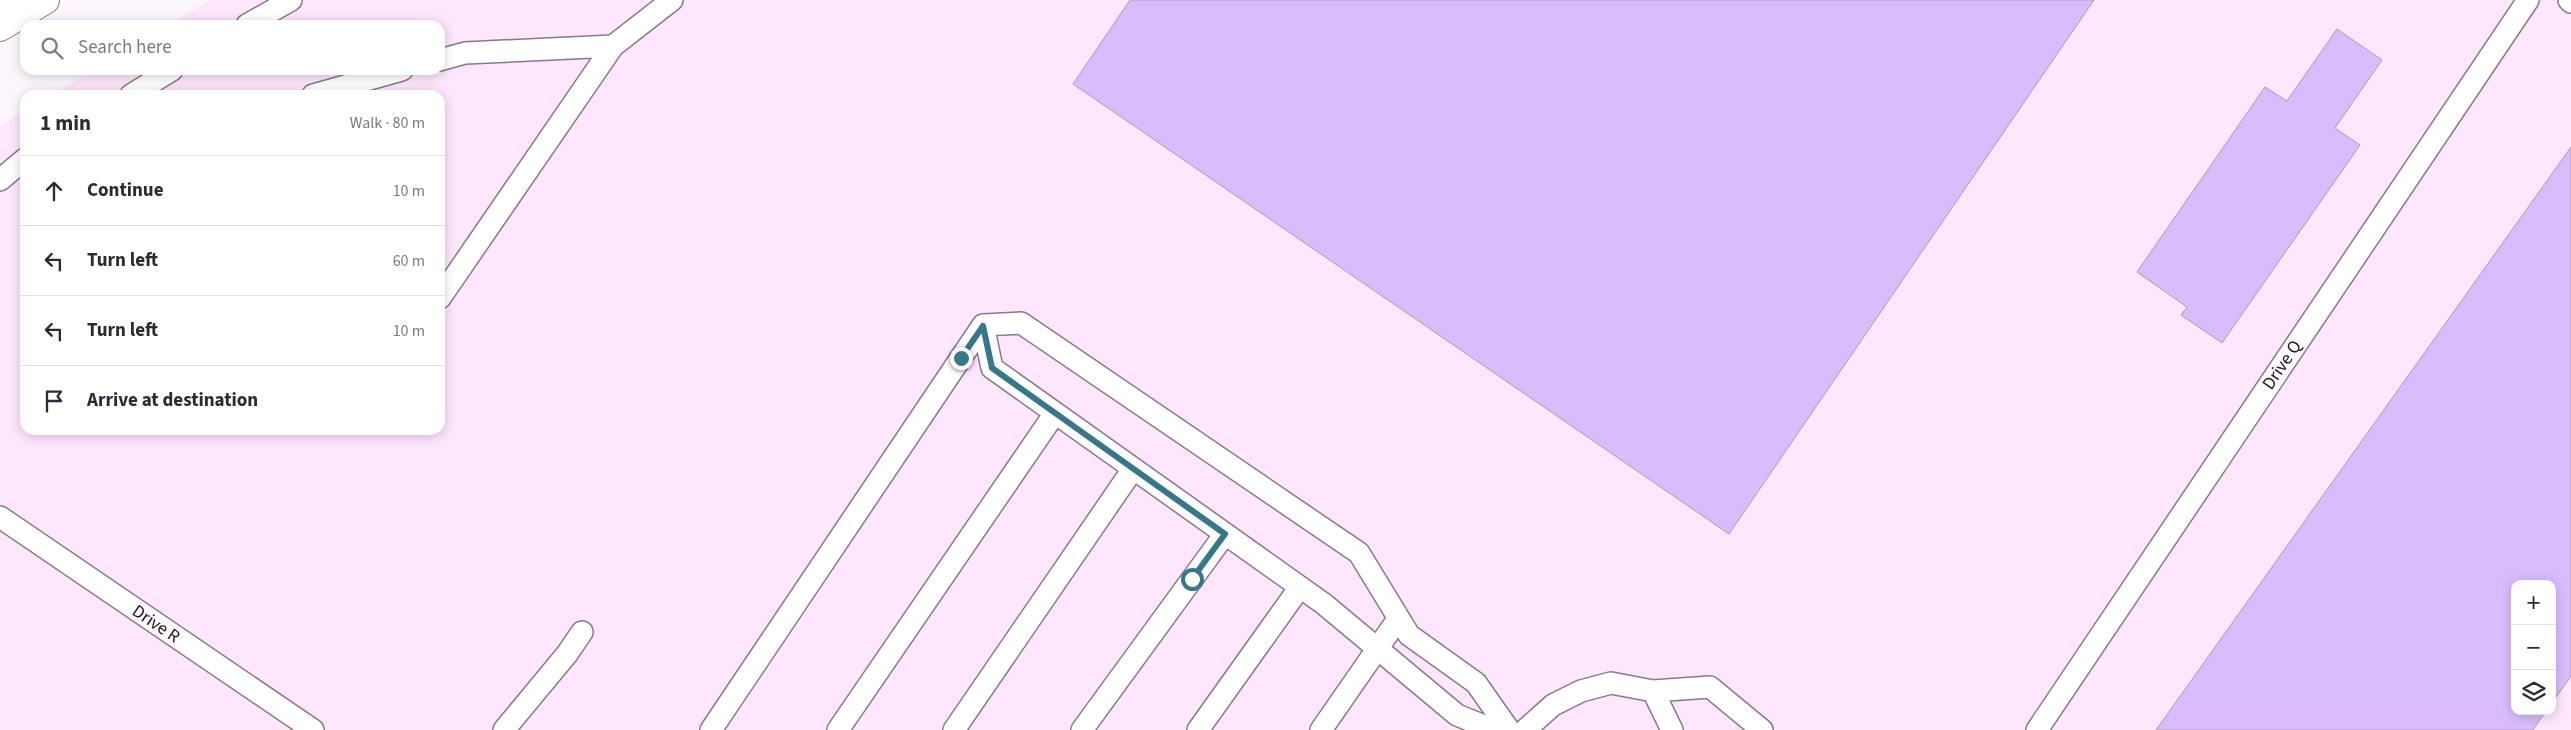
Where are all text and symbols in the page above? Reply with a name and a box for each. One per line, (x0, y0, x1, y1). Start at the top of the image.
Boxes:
search box (20, 20, 445, 75)
icon: search (38, 34, 66, 62)
text: Search here (78, 34, 172, 61)
text: 1 min (40, 108, 91, 138)
text: Walk · 80 m (350, 112, 425, 134)
icon: ahead (40, 177, 68, 205)
text: Continue (87, 177, 164, 204)
text: 10 m (393, 180, 425, 202)
icon: left (40, 247, 68, 275)
text: Turn left (87, 247, 158, 274)
text: 60 m (393, 250, 425, 272)
icon: left (40, 317, 68, 345)
text: Turn left (87, 317, 158, 344)
text: 10 m (393, 320, 425, 342)
street label: Drive Q (2256, 335, 2308, 395)
route end (950, 347, 973, 370)
icon: arrive (40, 387, 68, 415)
text: Arrive at destination (87, 387, 258, 414)
route start (1181, 568, 1204, 591)
map controls (2511, 580, 2556, 715)
button: + (2511, 580, 2556, 625)
street label: Drive R (127, 599, 185, 649)
button: − (2511, 625, 2556, 670)
button: layers (2511, 670, 2556, 715)

